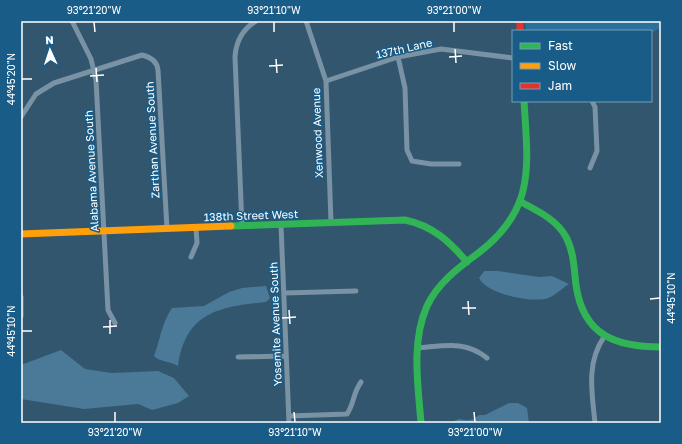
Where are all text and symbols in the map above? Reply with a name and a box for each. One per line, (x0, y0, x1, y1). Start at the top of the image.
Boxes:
text: 93°21'20"W (67, 4, 122, 16)
text: 93°21'10"W (247, 4, 301, 16)
text: 93°21'00"W (427, 4, 482, 16)
north arrow (30, 30, 70, 70)
legend (512, 30, 652, 102)
text: N (45, 33, 54, 46)
street label: 137th Lane (375, 35, 433, 61)
text: Fast (548, 38, 573, 53)
text: 44°45'20"N (5, 53, 17, 105)
text: Slow (548, 58, 576, 73)
text: Jam (548, 78, 572, 93)
street label: Zarthan Avenue South (142, 81, 162, 199)
street label: Xenwood Avenue (309, 88, 325, 178)
street label: Alabama Avenue South (81, 110, 101, 232)
street label: 138th Street West (204, 207, 298, 223)
street label: Yosemite Avenue South (266, 262, 284, 386)
text: 44°45'10"N (665, 272, 677, 324)
text: 44°45'10"N (5, 305, 17, 357)
text: 93°21'20"W (88, 426, 143, 438)
text: 93°21'10"W (268, 426, 322, 438)
text: 93°21'00"W (448, 426, 503, 438)

